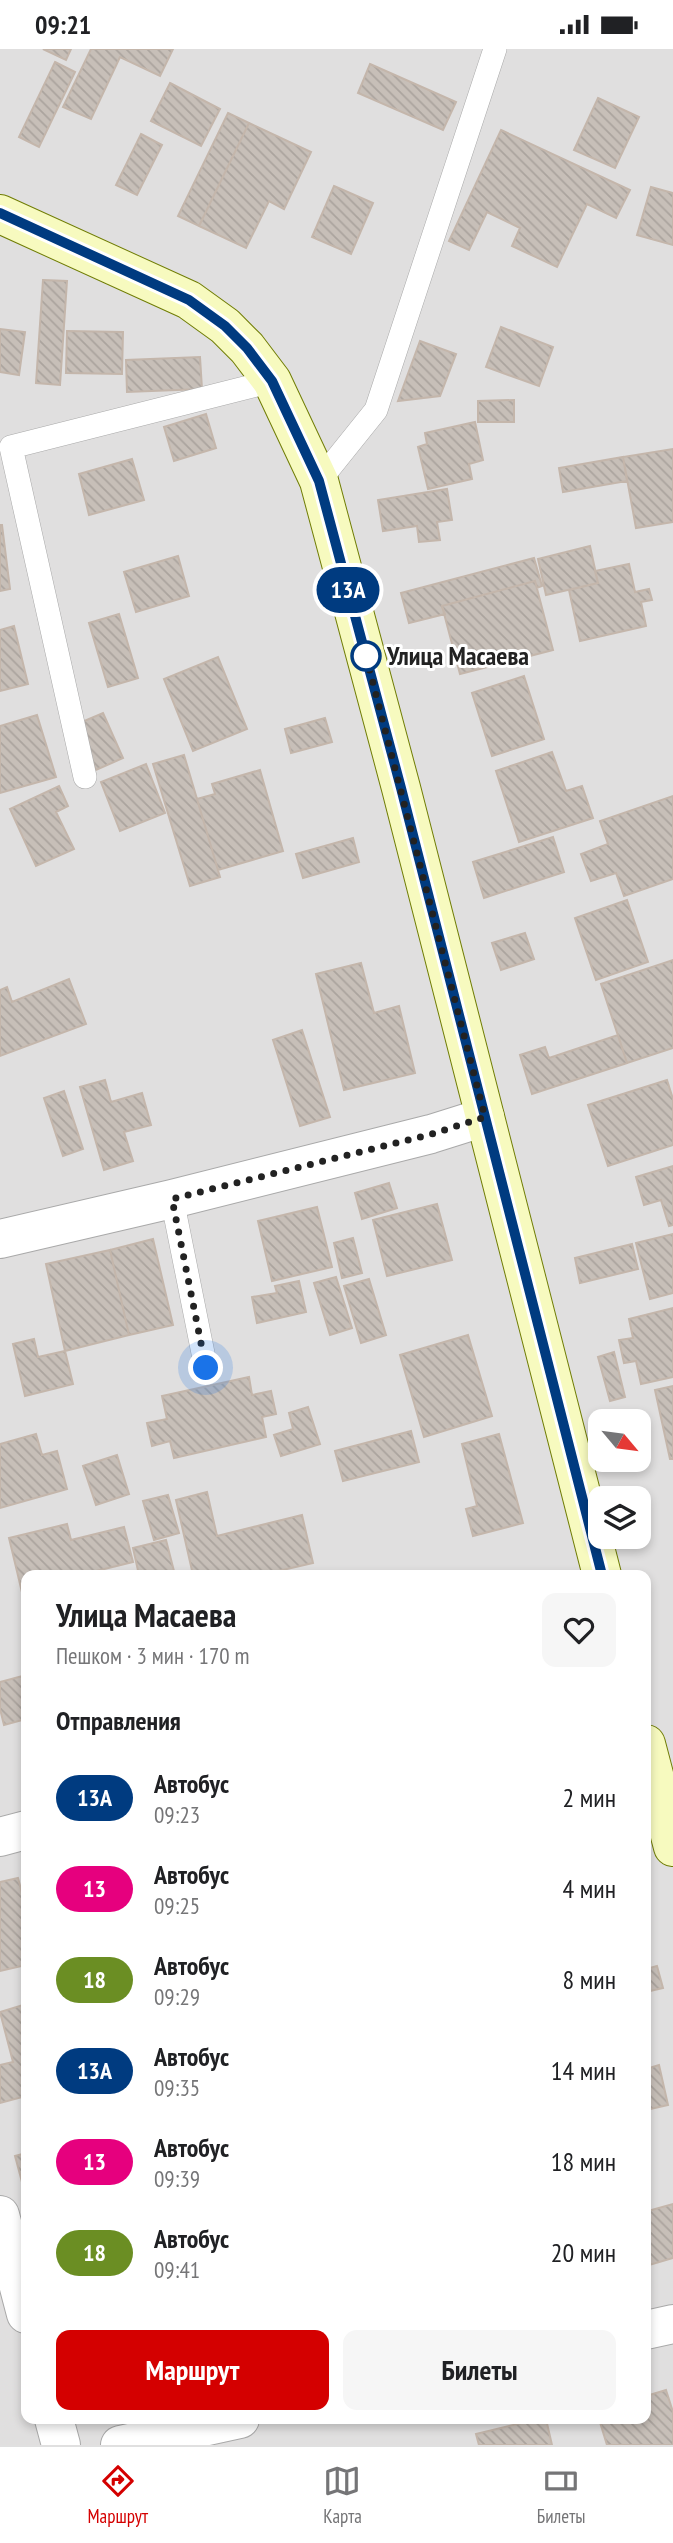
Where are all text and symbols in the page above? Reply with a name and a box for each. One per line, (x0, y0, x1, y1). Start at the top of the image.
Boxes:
text: 09:21 (35, 8, 91, 41)
line badge: 13А (308, 567, 388, 613)
text: 13А (331, 574, 365, 605)
place label: Улица Масаева (386, 639, 529, 672)
marker: Улица Масаева (351, 641, 381, 671)
your location (188, 1350, 223, 1385)
north arrow (588, 1409, 651, 1472)
map controls (588, 1409, 651, 1549)
button: layers (588, 1486, 651, 1549)
text: Улица Масаева (56, 1593, 236, 1636)
button: heart (542, 1593, 616, 1667)
text: Пешком · 3 мин · 170 m (56, 1641, 249, 1670)
text: Отправления (56, 1704, 181, 1737)
text: Автобус (154, 1767, 229, 1800)
text: 2 мин (563, 1781, 616, 1814)
text: 13А (77, 1782, 112, 1813)
text: 09:23 (154, 1800, 200, 1829)
text: Автобус (154, 1858, 229, 1891)
text: 4 мин (563, 1872, 616, 1905)
text: 13 (83, 1873, 106, 1904)
text: 09:25 (154, 1891, 200, 1920)
text: Автобус (154, 1949, 229, 1982)
text: 8 мин (563, 1963, 616, 1996)
text: 18 (83, 1964, 106, 1995)
text: 09:29 (154, 1982, 200, 2011)
text: Автобус (154, 2040, 229, 2073)
text: 14 мин (551, 2054, 616, 2087)
text: 13А (77, 2055, 112, 2086)
text: 09:35 (154, 2073, 200, 2102)
text: Автобус (154, 2131, 229, 2164)
text: 18 мин (551, 2145, 616, 2178)
text: 13 (83, 2146, 106, 2177)
text: 09:39 (154, 2164, 200, 2193)
text: Автобус (154, 2222, 229, 2255)
text: 20 мин (551, 2236, 616, 2269)
text: 18 (83, 2237, 106, 2268)
text: 09:41 (154, 2255, 200, 2284)
button: Маршрут (56, 2330, 329, 2410)
button: Билеты (343, 2330, 616, 2410)
tab: Маршрут (87, 2462, 148, 2528)
tab: Карта (323, 2462, 362, 2528)
tab: Билеты (537, 2462, 586, 2528)

